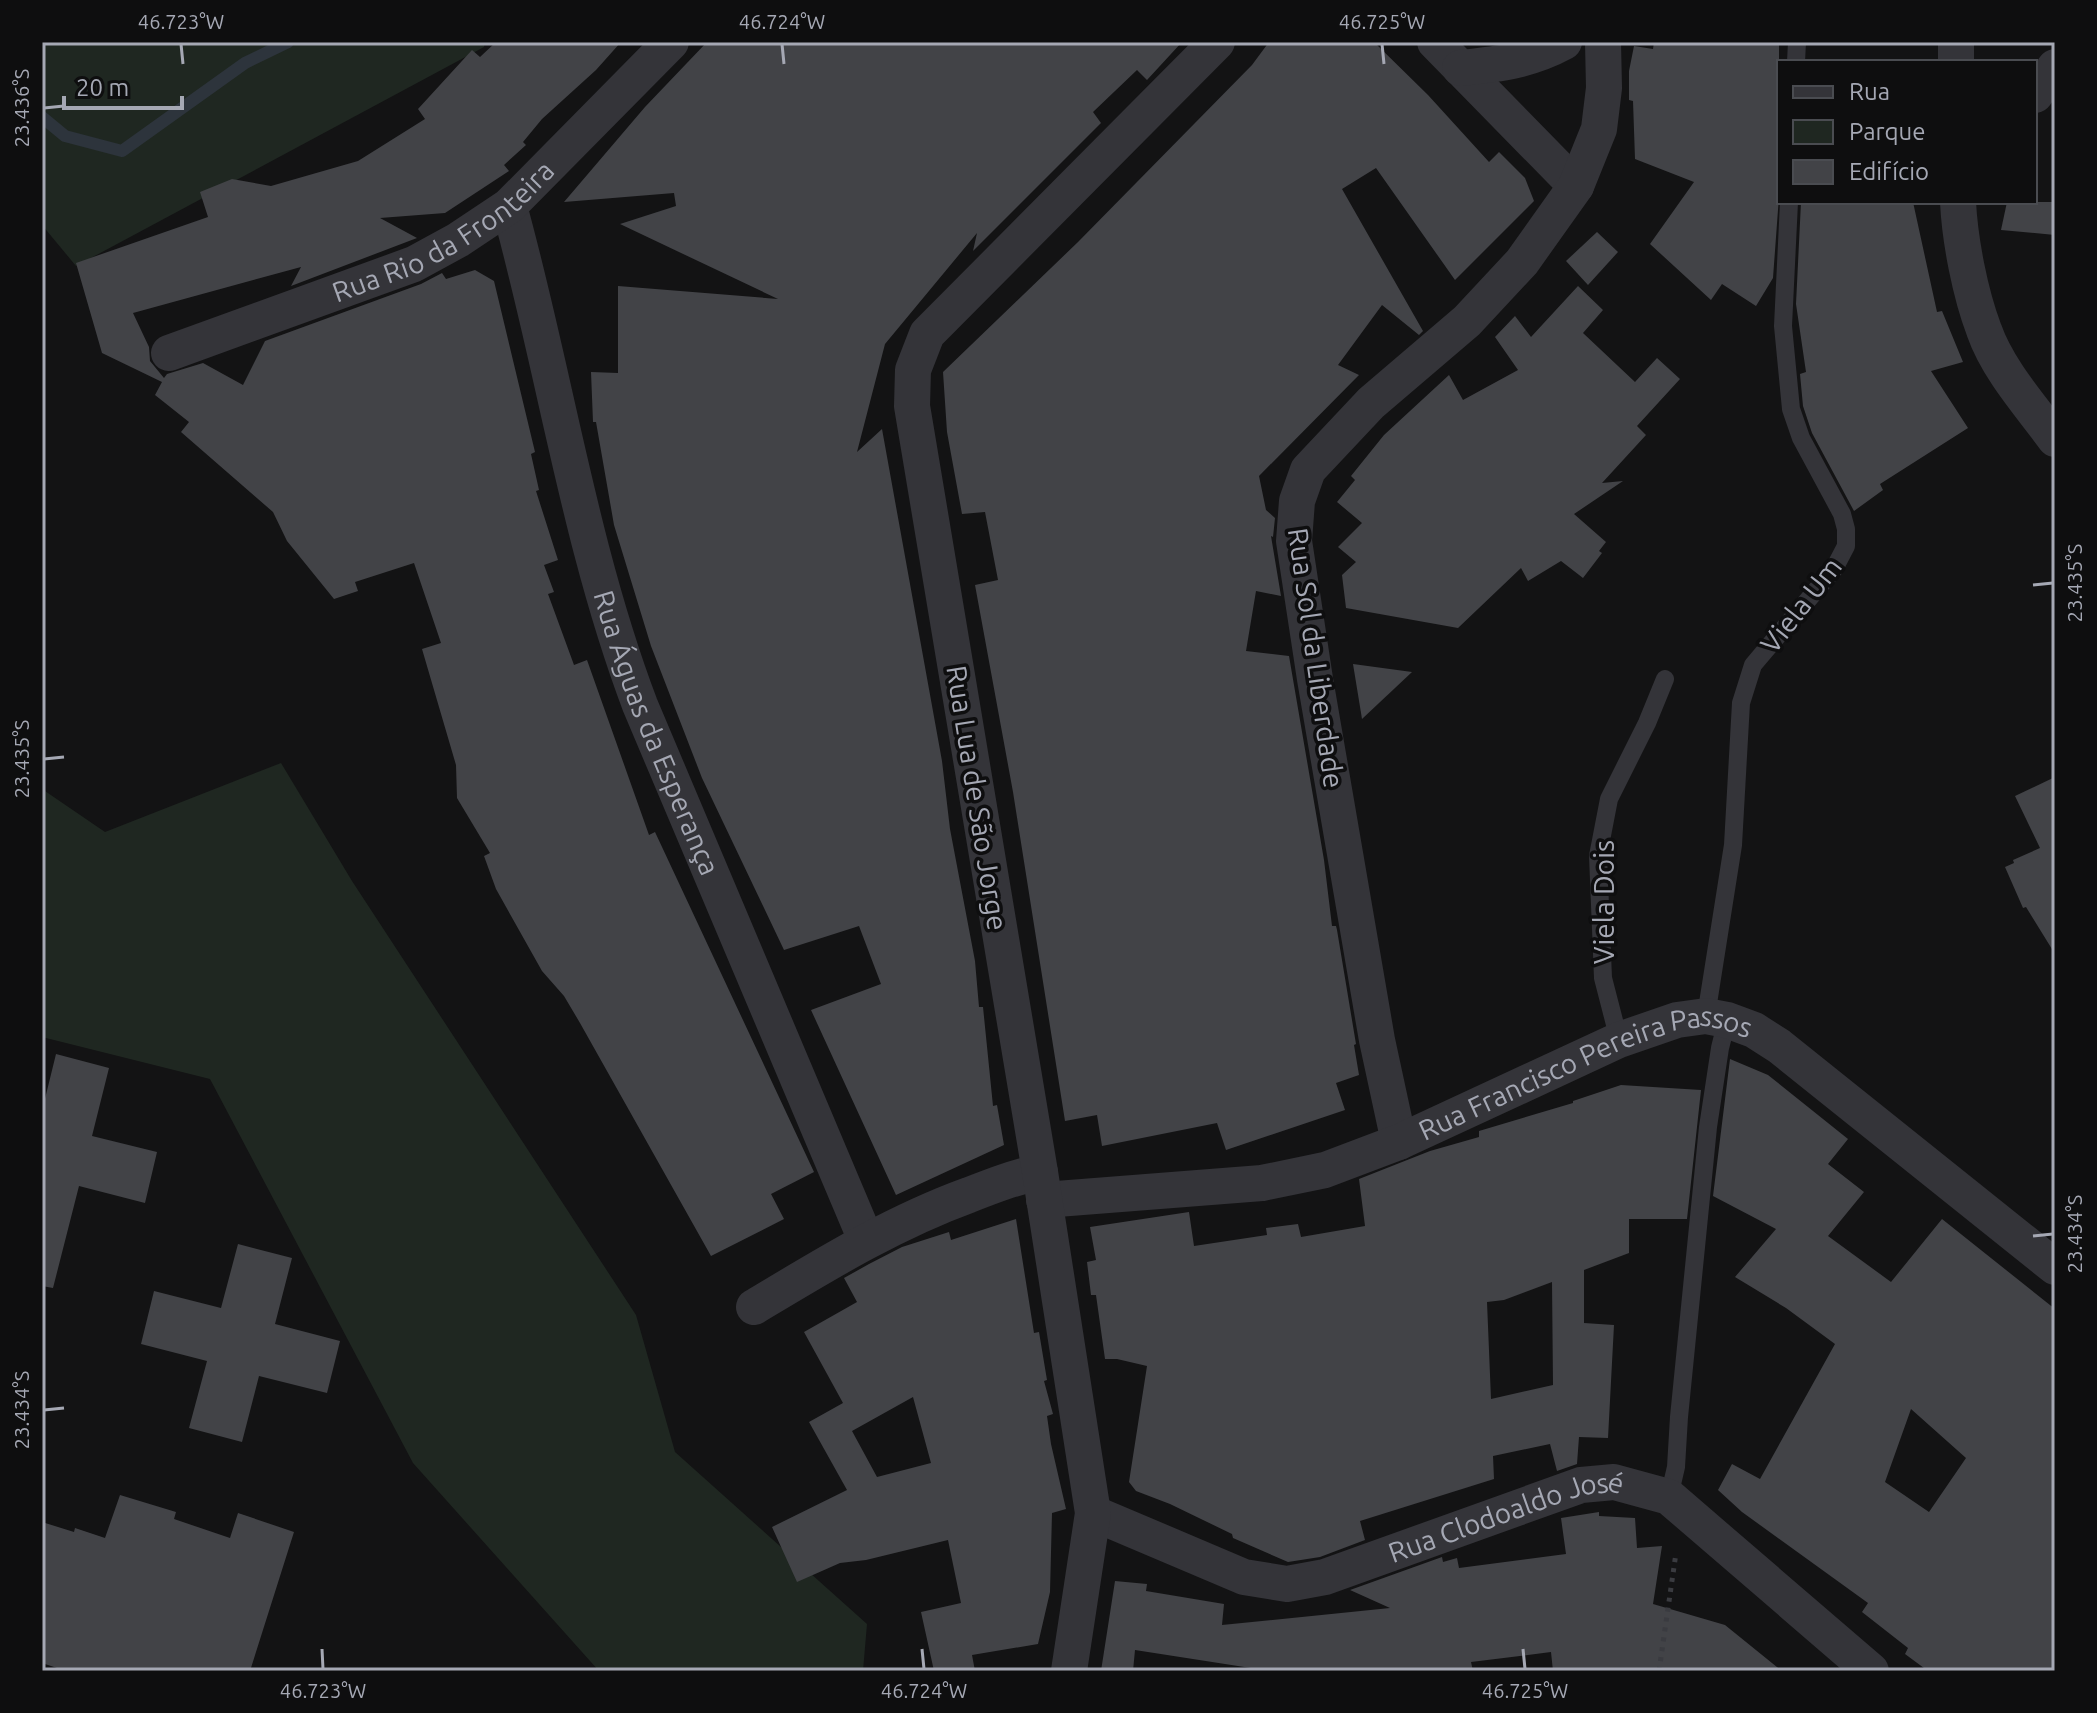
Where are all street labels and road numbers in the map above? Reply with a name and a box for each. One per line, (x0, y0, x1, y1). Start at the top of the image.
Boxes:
street label: Rua Rio da Fronteira (328, 154, 560, 307)
street label: Rua Sol da Liberdade (1283, 526, 1350, 790)
street label: Viela Um (1754, 551, 1847, 659)
street label: Rua Águas da Esperança (588, 587, 726, 880)
street label: Rua Lua de São Jorge (941, 663, 1014, 933)
street label: Viela Dois (1588, 840, 1619, 964)
street label: Rua Francisco Pereira Passos (1413, 999, 1757, 1146)
street label: Rua Clodoaldo José (1384, 1465, 1628, 1568)

